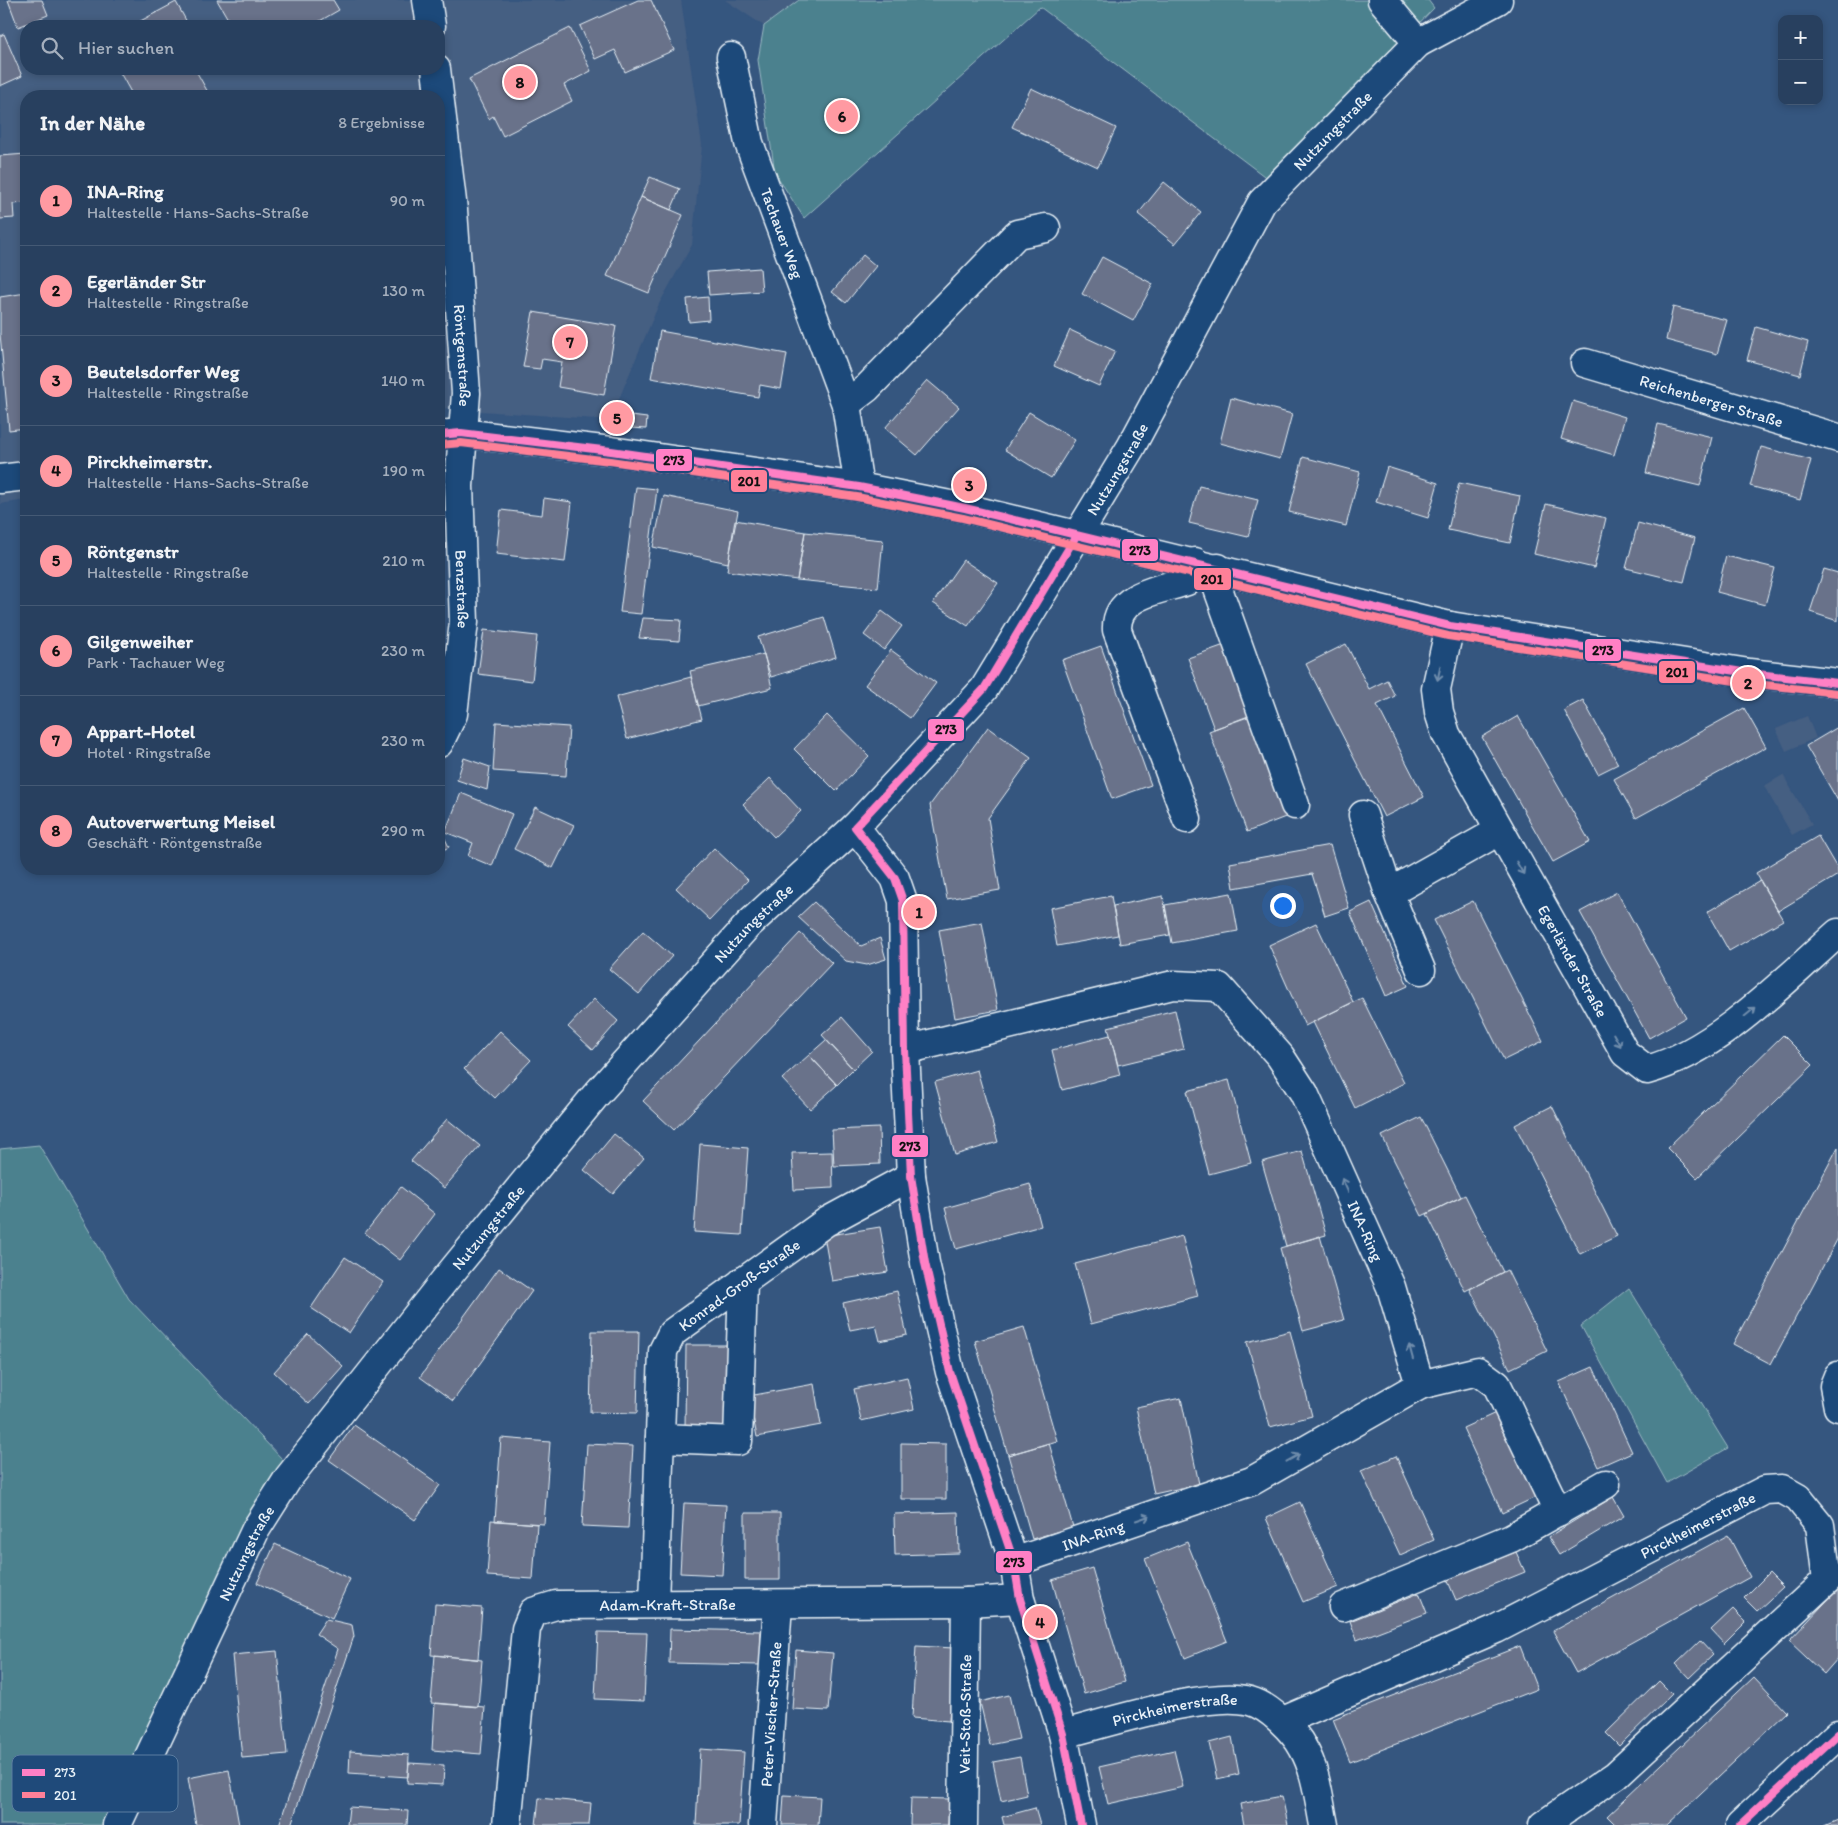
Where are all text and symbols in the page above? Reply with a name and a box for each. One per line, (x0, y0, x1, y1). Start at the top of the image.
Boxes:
map controls (1778, 15, 1823, 105)
button: + (1778, 15, 1823, 60)
search box (20, 20, 445, 75)
icon: search (38, 34, 66, 62)
text: Hier suchen (78, 36, 174, 59)
button: − (1778, 60, 1823, 105)
pin: 8 (504, 63, 536, 101)
street label: Nutzungstraße (1289, 87, 1376, 175)
pin: 6 (826, 97, 858, 135)
text: In der Nähe (40, 110, 145, 135)
text: 8 Ergebnisse (338, 113, 425, 132)
text: INA-Ring (87, 180, 164, 203)
street label: Tachauer Weg (757, 185, 808, 282)
text: 1 (52, 191, 60, 210)
text: 90 m (390, 191, 425, 210)
text: Haltestelle · Hans-Sachs-Straße (87, 203, 309, 222)
text: Egerländer Str (87, 270, 205, 293)
text: 2 (52, 281, 60, 300)
text: 130 m (382, 281, 425, 300)
text: Haltestelle · Ringstraße (87, 293, 249, 312)
street label: Röntgenstraße (450, 304, 475, 408)
pin: 7 (554, 323, 586, 361)
text: Beutelsdorfer Weg (87, 360, 239, 383)
text: 3 (52, 371, 60, 390)
text: 140 m (381, 371, 425, 390)
street label: Reichenberger Straße (1637, 371, 1785, 431)
text: Haltestelle · Ringstraße (87, 383, 249, 402)
pin: 5 (601, 399, 633, 437)
street label: Nutzungstraße (1083, 420, 1152, 519)
line badge: 273 (655, 448, 693, 472)
text: Pirckheimerstr. (87, 450, 212, 473)
text: 273 (663, 452, 685, 469)
text: 4 (51, 461, 61, 480)
text: 190 m (382, 461, 425, 480)
pin: 3 (953, 466, 985, 504)
line badge: 201 (730, 469, 768, 493)
text: Haltestelle · Hans-Sachs-Straße (87, 473, 309, 492)
text: 201 (738, 473, 761, 490)
line badge: 273 (1121, 538, 1159, 562)
text: Röntgenstr (87, 540, 179, 563)
text: 273 (1129, 542, 1151, 559)
street label: Benzstraße (451, 549, 473, 630)
text: 5 (52, 551, 60, 570)
text: 210 m (382, 551, 425, 570)
text: Haltestelle · Ringstraße (87, 563, 249, 582)
line badge: 201 (1193, 567, 1232, 591)
text: 201 (1201, 571, 1224, 588)
text: Gilgenweiher (87, 630, 193, 653)
line badge: 273 (1584, 638, 1622, 662)
text: 6 (52, 641, 60, 660)
text: 230 m (381, 641, 425, 660)
text: 273 (1592, 642, 1614, 659)
text: Park · Tachauer Weg (87, 653, 225, 672)
line badge: 201 (1658, 660, 1696, 684)
text: 201 (1666, 664, 1689, 681)
pin: 2 (1732, 664, 1764, 702)
one-way arrow (1434, 665, 1443, 681)
line badge: 273 (927, 718, 965, 742)
text: Appart-Hotel (87, 720, 195, 743)
text: 273 (935, 721, 957, 738)
text: 7 (52, 731, 60, 750)
text: 230 m (381, 731, 425, 750)
text: Hotel · Ringstraße (87, 743, 211, 762)
text: Autoverwertung Meisel (87, 810, 275, 833)
text: 8 (52, 821, 60, 840)
text: 290 m (381, 821, 425, 840)
text: Geschäft · Röntgenstraße (87, 833, 262, 852)
one-way arrow (1515, 860, 1525, 874)
street label: Nutzungstraße (710, 880, 797, 967)
pin: 1 (903, 893, 935, 931)
your location (1270, 893, 1296, 919)
street label: Egerländer Straße (1534, 902, 1612, 1021)
one-way arrow (1743, 1006, 1756, 1017)
one-way arrow (1613, 1032, 1623, 1046)
line badge: 273 (891, 1134, 929, 1158)
text: 273 (899, 1138, 921, 1155)
one-way arrow (1340, 1178, 1350, 1193)
street label: Nutzungstraße (448, 1181, 529, 1274)
street label: INA-Ring (1343, 1198, 1388, 1265)
street label: Konrad-Groß-Straße (675, 1235, 804, 1335)
one-way arrow (1406, 1345, 1415, 1361)
one-way arrow (1285, 1453, 1300, 1462)
street label: Pirckheimerstraße (1637, 1487, 1759, 1563)
street label: Nutzungstraße (215, 1502, 278, 1604)
one-way arrow (1134, 1513, 1150, 1522)
street label: INA-Ring (1060, 1516, 1128, 1555)
line badge: 273 (995, 1550, 1033, 1574)
text: 273 (1003, 1554, 1025, 1571)
street label: Adam-Kraft-Straße (599, 1595, 736, 1615)
pin: 4 (1024, 1603, 1056, 1641)
street label: Peter-Vischer-Straße (757, 1641, 785, 1788)
street label: Veit-Stoß-Straße (955, 1654, 975, 1774)
street label: Pirckheimerstraße (1110, 1690, 1238, 1730)
legend (12, 1755, 178, 1812)
text: 273 (54, 1764, 76, 1781)
text: 201 (54, 1787, 77, 1804)

